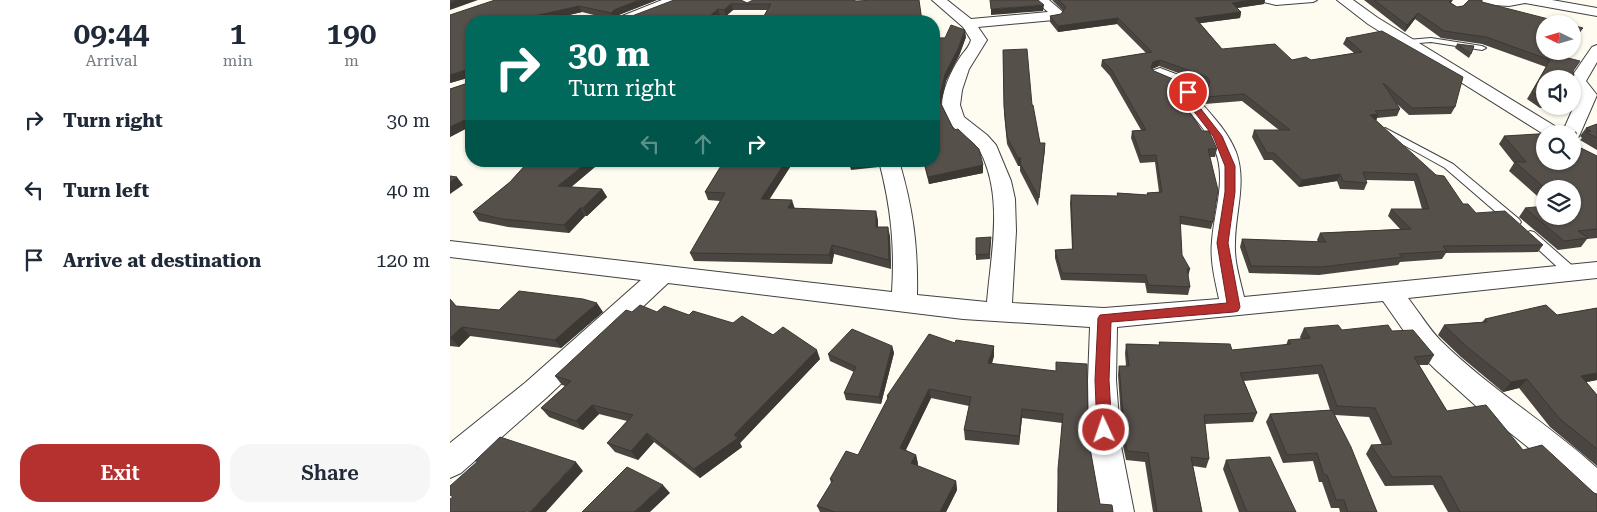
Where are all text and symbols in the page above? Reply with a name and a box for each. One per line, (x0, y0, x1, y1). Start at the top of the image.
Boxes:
north arrow (1536, 15, 1581, 60)
map controls (1536, 15, 1581, 225)
text: 09:44 (73, 16, 149, 51)
text: 1 (229, 16, 246, 51)
text: 190 (326, 16, 377, 51)
text: 30 m (568, 34, 650, 75)
icon: right (485, 35, 550, 100)
text: Arrival (85, 51, 137, 70)
text: min (223, 51, 253, 70)
text: m (344, 51, 359, 70)
button: sound (1536, 70, 1581, 115)
pin (1167, 71, 1209, 113)
text: Turn right (568, 76, 676, 101)
icon: arrive (1174, 78, 1202, 106)
icon: right (20, 106, 48, 134)
text: Turn right (63, 109, 163, 132)
text: 30 m (387, 109, 430, 132)
button: search (1536, 125, 1581, 170)
icon: left (636, 130, 664, 158)
icon: ahead (689, 130, 717, 158)
icon: right (742, 130, 770, 158)
icon: left (20, 176, 48, 204)
text: Turn left (63, 179, 149, 202)
text: 40 m (387, 179, 430, 202)
button: layers (1536, 180, 1581, 225)
icon: arrive (20, 246, 48, 274)
text: Arrive at destination (63, 249, 261, 272)
text: 120 m (376, 249, 430, 272)
position arrow (1077, 403, 1129, 455)
button: Exit (20, 444, 220, 502)
button: Share (230, 444, 430, 502)

